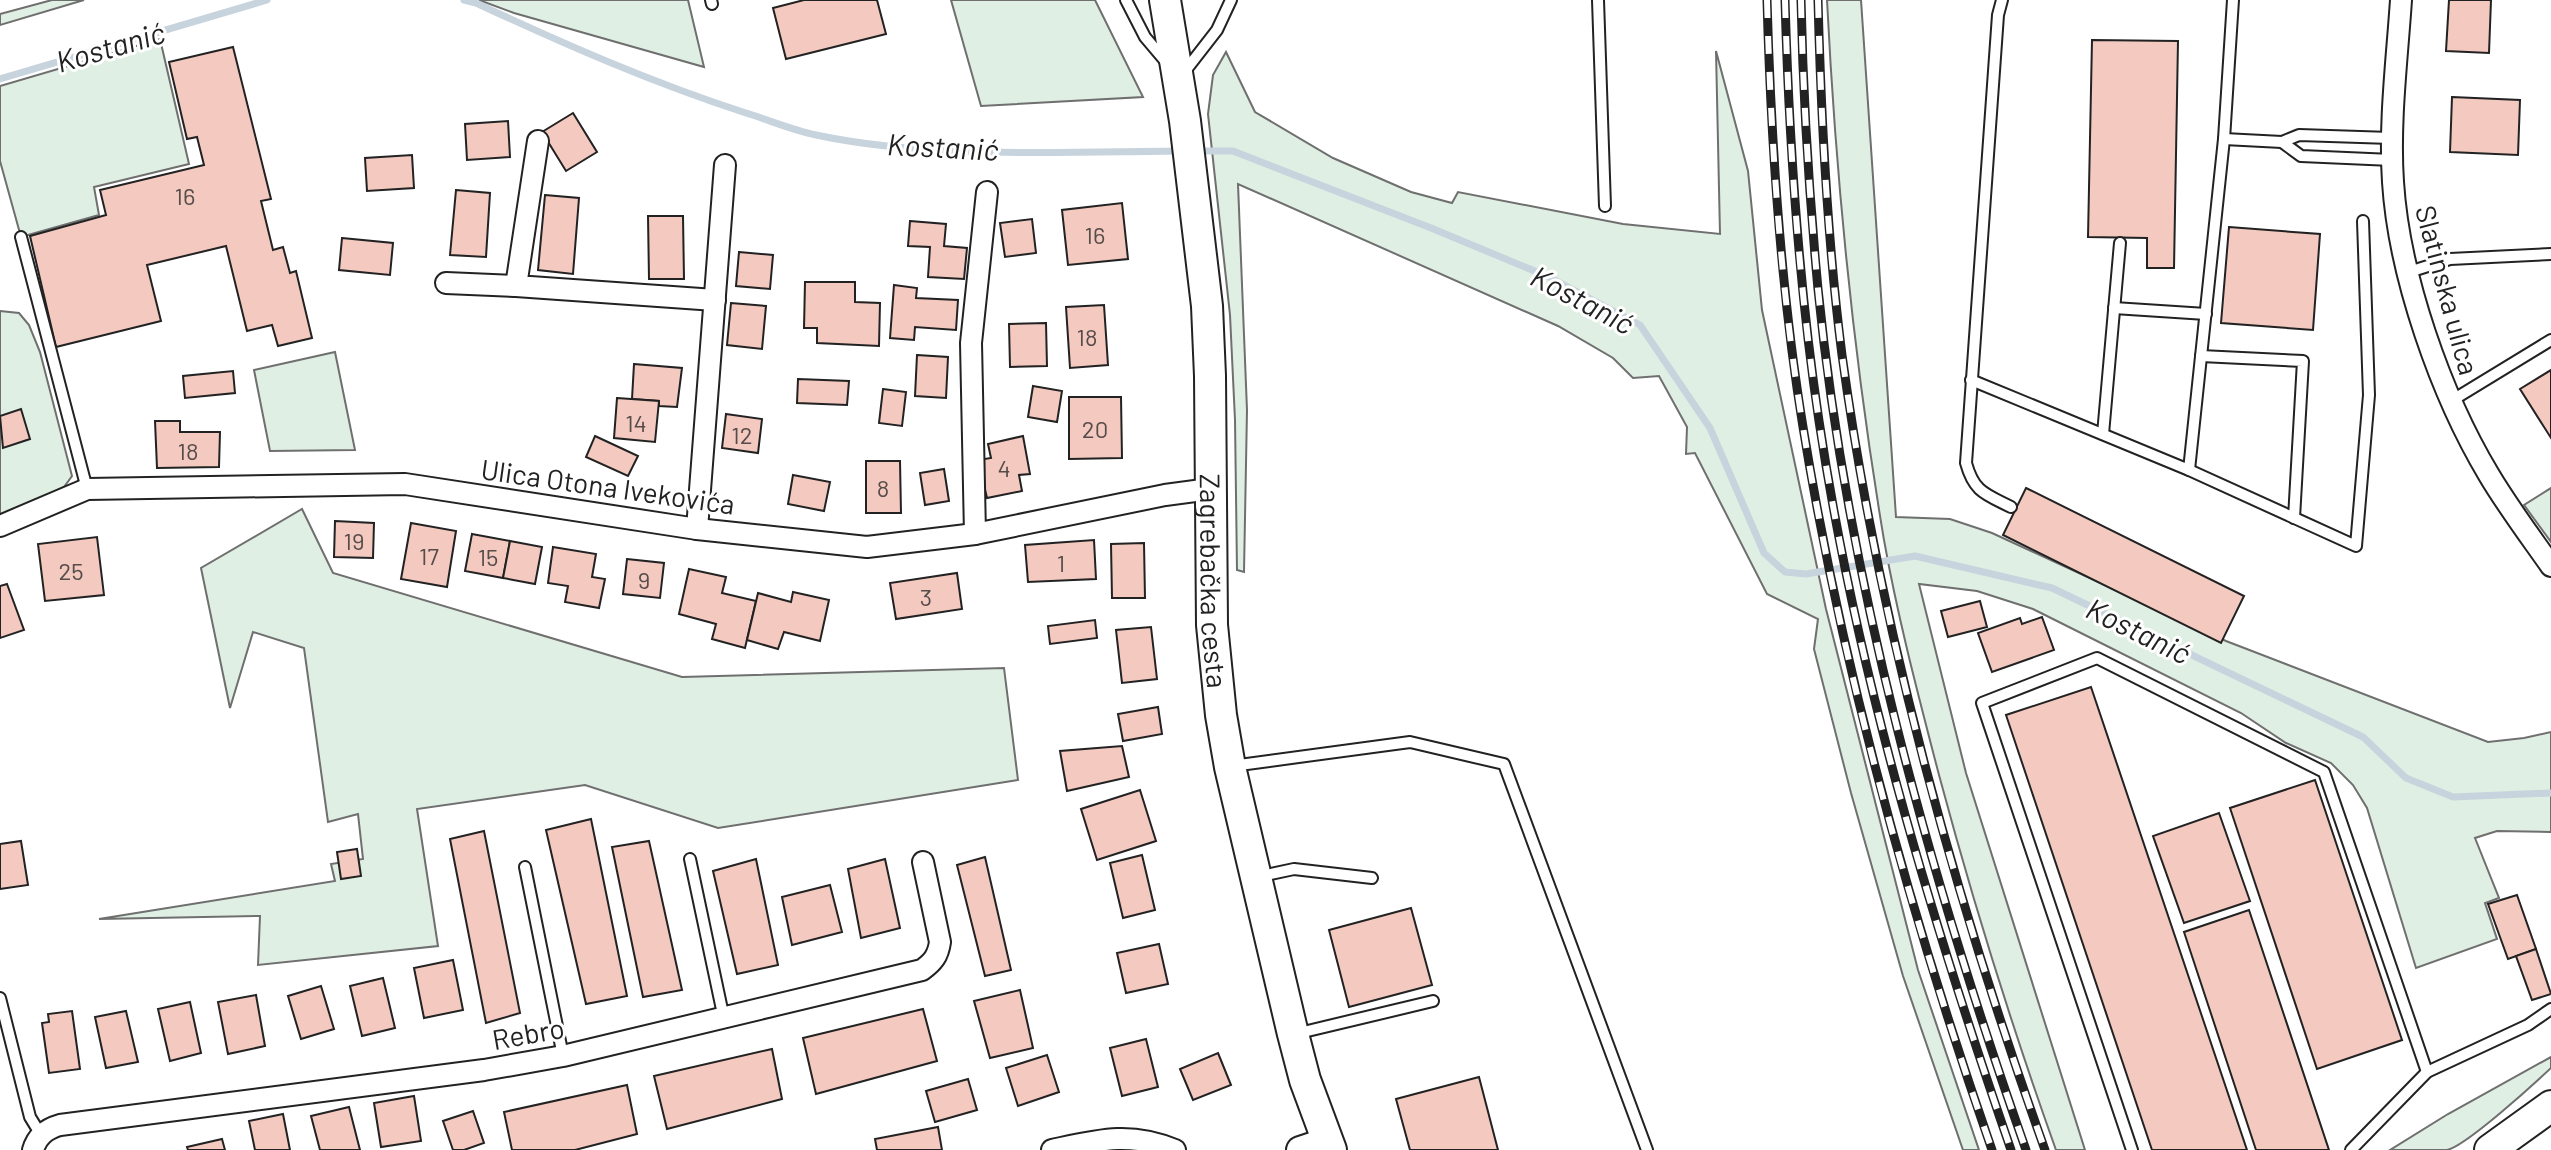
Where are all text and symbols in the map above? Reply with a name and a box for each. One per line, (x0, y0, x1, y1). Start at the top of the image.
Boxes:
water label: Kostanić (51, 13, 169, 79)
water label: Kostanić (886, 125, 1000, 167)
house number: 16 (175, 181, 195, 210)
street label: Slatinska ulica (2409, 202, 2487, 378)
house number: 16 (1085, 220, 1105, 249)
water label: Kostanić (1525, 257, 1641, 341)
house number: 18 (1077, 322, 1097, 351)
house number: 14 (625, 408, 647, 437)
house number: 20 (1082, 414, 1108, 443)
house number: 12 (731, 420, 753, 449)
house number: 18 (178, 436, 198, 465)
street label: Ulica Otona Ivekovića (479, 451, 737, 521)
house number: 4 (997, 453, 1011, 482)
house number: 8 (877, 473, 889, 502)
street label: Zagrebačka cesta (1194, 474, 1235, 690)
house number: 19 (344, 526, 364, 555)
house number: 17 (419, 541, 439, 570)
house number: 15 (478, 542, 498, 571)
house number: 1 (1057, 548, 1065, 577)
house number: 25 (58, 556, 84, 585)
house number: 9 (638, 565, 650, 594)
house number: 3 (920, 582, 932, 611)
water label: Kostanić (2081, 589, 2197, 671)
street label: Rebro (489, 1010, 567, 1056)

